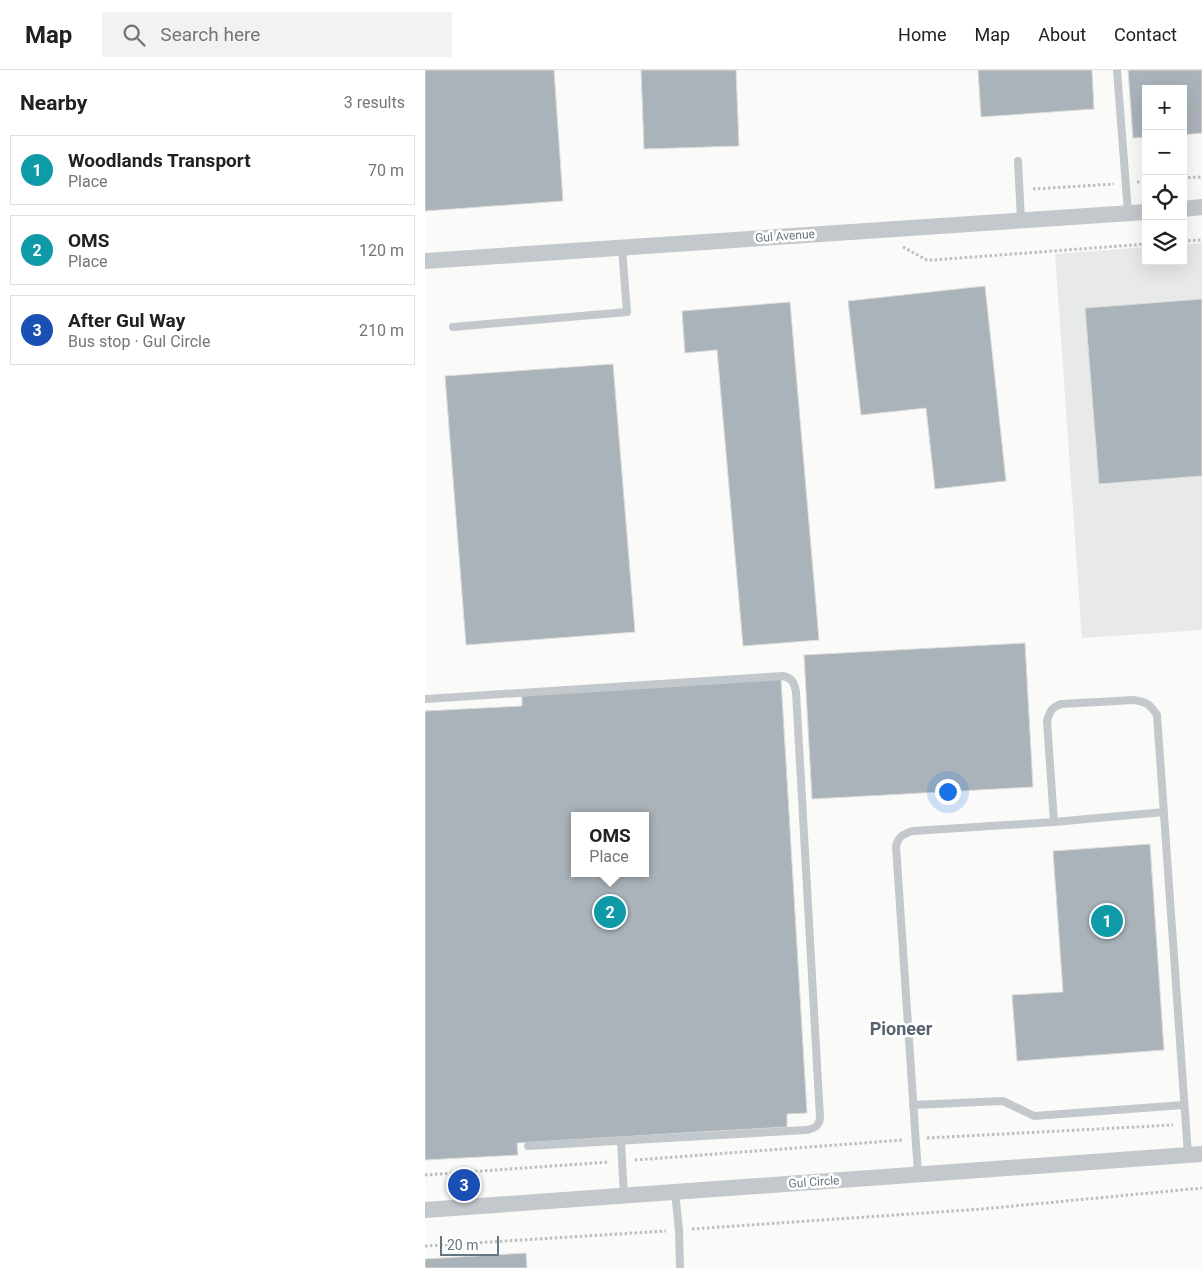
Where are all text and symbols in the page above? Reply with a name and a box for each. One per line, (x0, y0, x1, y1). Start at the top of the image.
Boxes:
search box (102, 12, 452, 57)
text: Map (25, 21, 72, 49)
icon: search (120, 21, 148, 49)
text: Search here (160, 23, 260, 46)
text: Home (898, 24, 947, 45)
text: Map (975, 24, 1010, 45)
text: About (1038, 24, 1086, 45)
text: Contact (1114, 24, 1177, 45)
map controls (1142, 85, 1187, 265)
button: + (1142, 85, 1187, 130)
text: Nearby (20, 91, 87, 115)
text: 3 results (344, 93, 405, 112)
button: − (1142, 130, 1187, 175)
text: Woodlands Transport (68, 149, 251, 172)
text: 1 (32, 161, 42, 180)
text: 70 m (368, 161, 404, 180)
text: Place (68, 172, 108, 191)
button: locate (1142, 175, 1187, 220)
button: layers (1142, 220, 1187, 265)
street label: Gul Avenue (755, 227, 815, 245)
text: OMS (68, 229, 109, 252)
text: 2 (32, 241, 42, 260)
text: 120 m (359, 241, 404, 260)
text: Place (68, 252, 108, 271)
text: After Gul Way (68, 309, 185, 332)
text: 3 (32, 321, 42, 340)
text: 210 m (359, 321, 404, 340)
text: Bus stop · Gul Circle (68, 332, 210, 351)
your location (935, 779, 961, 805)
popup (571, 812, 649, 877)
text: OMS (589, 824, 631, 847)
text: Place (589, 847, 629, 866)
pin: 2 (594, 893, 626, 931)
pin: 1 (1091, 902, 1123, 940)
district label: Pioneer (870, 1018, 933, 1039)
pin: 3 (448, 1166, 480, 1204)
street label: Gul Circle (788, 1173, 840, 1191)
scale bar (440, 1233, 499, 1256)
text: 20 m (447, 1237, 479, 1253)

